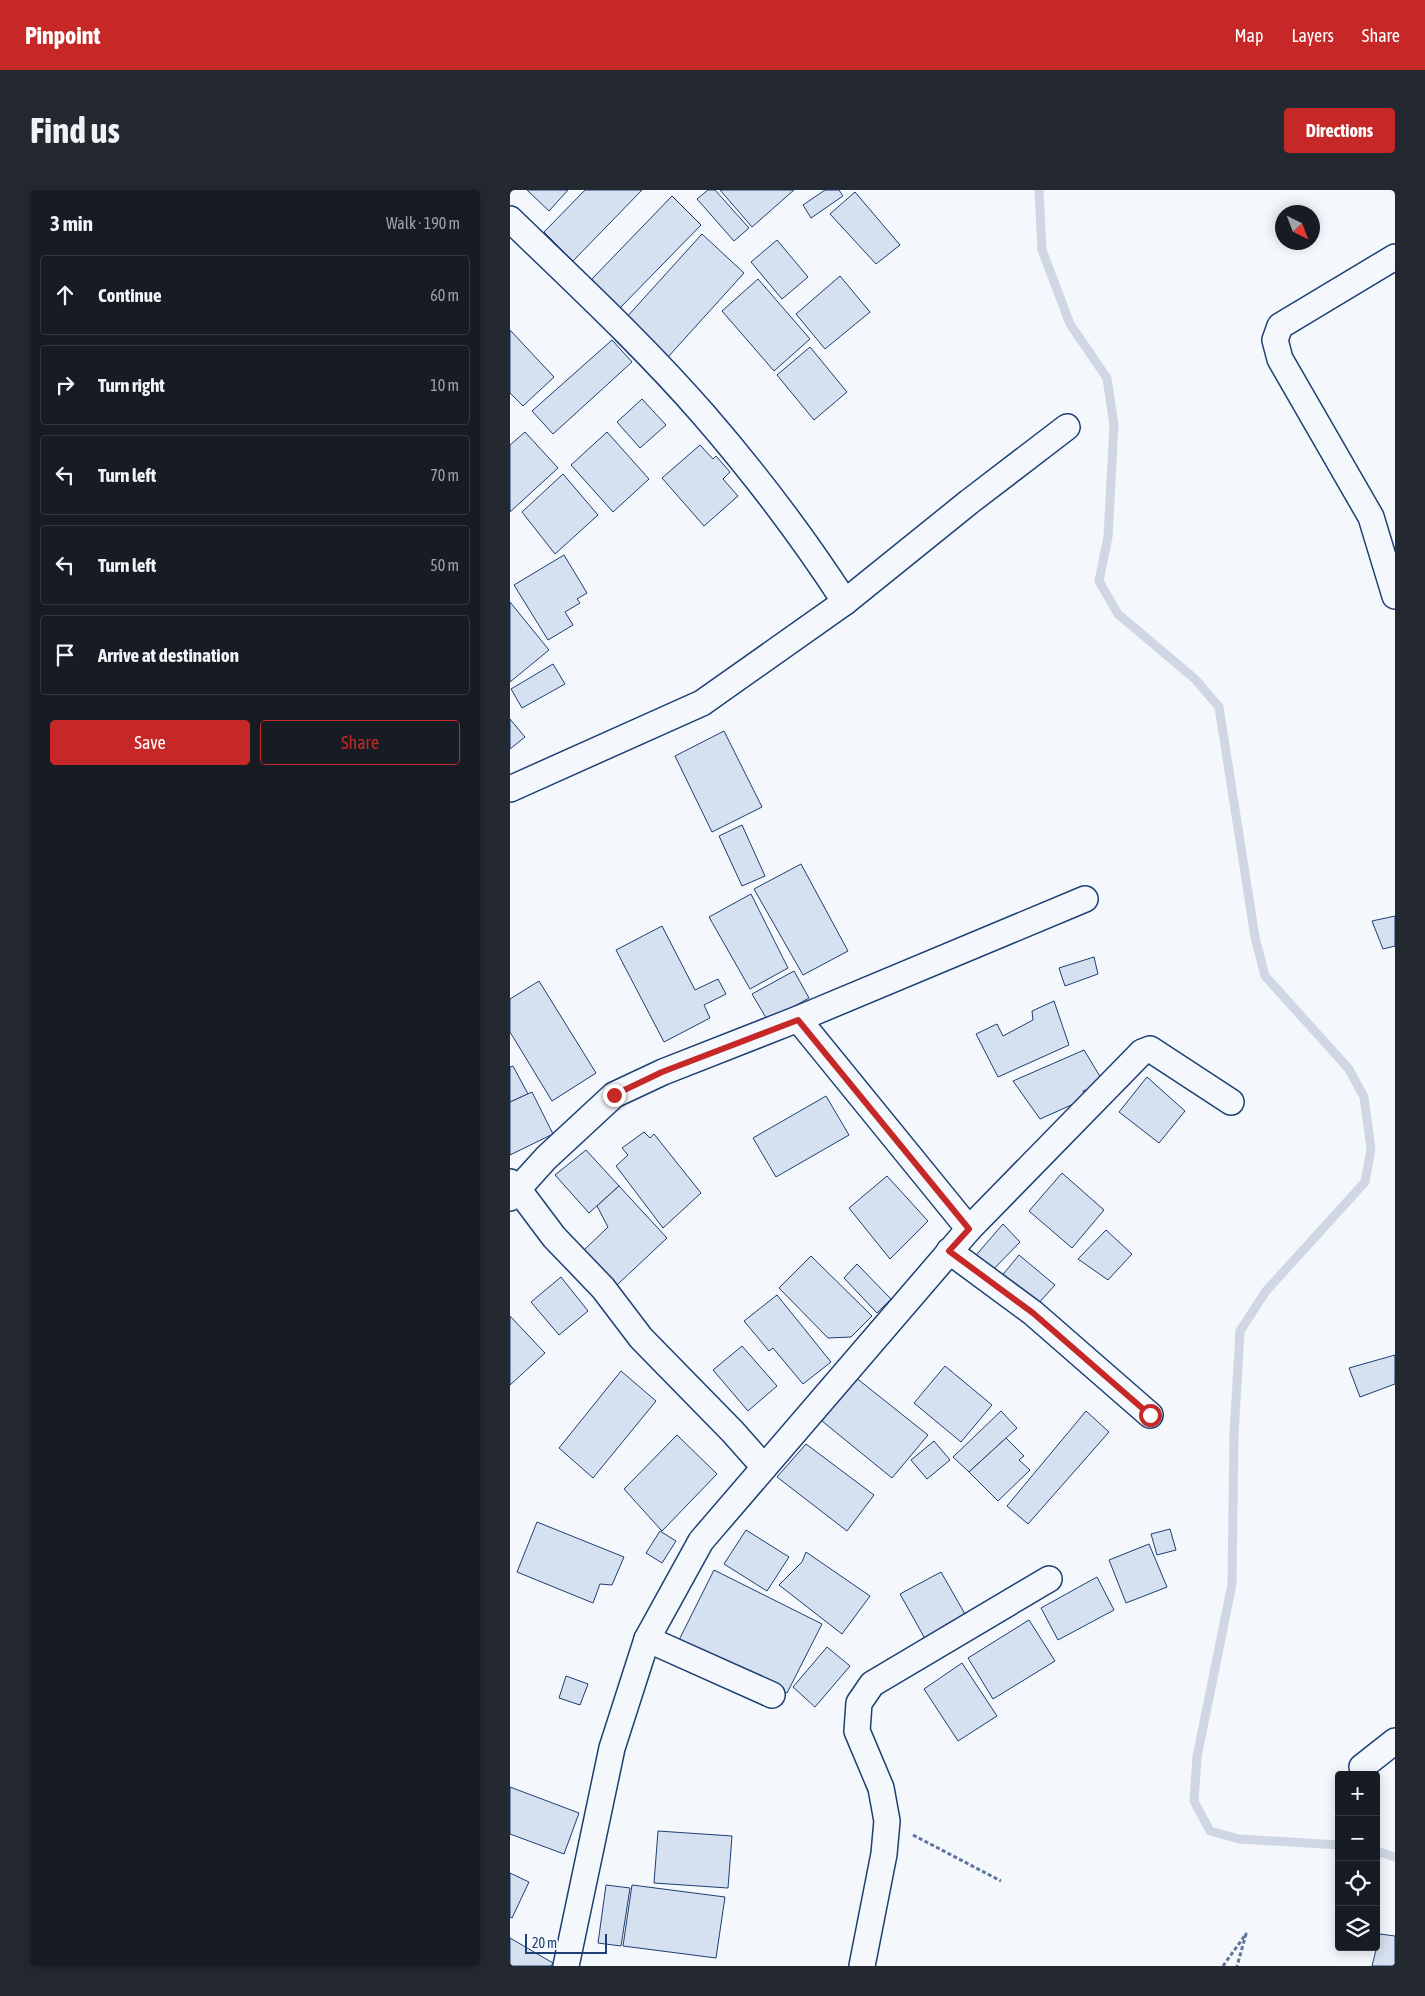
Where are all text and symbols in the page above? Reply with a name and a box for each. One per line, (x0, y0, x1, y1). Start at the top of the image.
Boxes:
text: Pinpoint (25, 22, 100, 49)
text: Map (1234, 25, 1263, 46)
text: Layers (1291, 25, 1334, 46)
text: Share (1362, 25, 1400, 46)
button: Directions (1284, 108, 1395, 153)
text: Find us (30, 110, 120, 150)
north arrow (1275, 205, 1320, 250)
text: 3 min (50, 211, 93, 235)
text: Walk · 190 m (386, 214, 460, 232)
icon: ahead (51, 281, 79, 309)
text: Continue (98, 284, 162, 306)
text: 60 m (430, 286, 459, 304)
icon: right (51, 371, 79, 399)
text: Turn right (98, 374, 165, 396)
text: 10 m (430, 376, 459, 394)
icon: left (51, 461, 79, 489)
text: Turn left (98, 464, 156, 486)
text: 70 m (430, 466, 459, 484)
icon: left (51, 551, 79, 579)
text: Turn left (98, 554, 156, 576)
text: 50 m (430, 556, 459, 574)
icon: arrive (51, 641, 79, 669)
text: Arrive at destination (98, 644, 239, 666)
button: Save (50, 720, 250, 765)
button: Share (260, 720, 460, 765)
route end (603, 1084, 626, 1107)
route start (1139, 1404, 1162, 1427)
map controls (1335, 1771, 1380, 1951)
button: + (1335, 1771, 1380, 1816)
button: − (1335, 1816, 1380, 1861)
button: locate (1335, 1861, 1380, 1906)
button: layers (1335, 1906, 1380, 1951)
scale bar (525, 1931, 608, 1954)
text: 20 m (532, 1935, 557, 1951)

